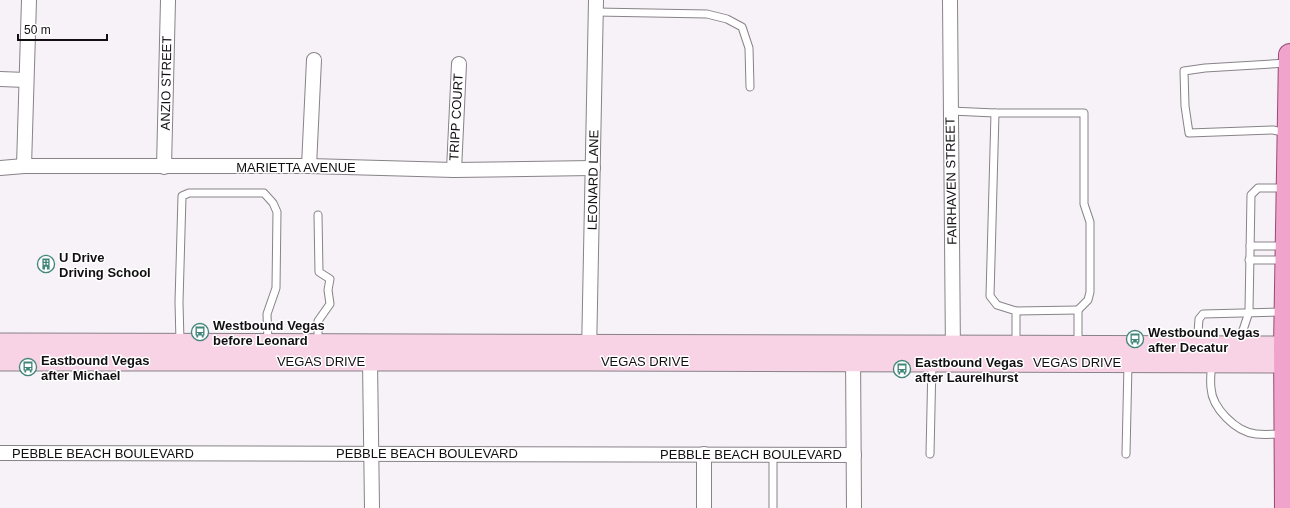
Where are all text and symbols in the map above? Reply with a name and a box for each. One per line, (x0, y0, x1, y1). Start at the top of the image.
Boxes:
scale bar (18, 16, 107, 42)
text: 50 m (24, 23, 51, 37)
street label: ANZIO STREET (158, 36, 174, 130)
street label: TRIPP COURT (446, 73, 466, 161)
street label: FAIRHAVEN STREET (942, 117, 960, 245)
street label: LEONARD LANE (585, 129, 601, 230)
street label: MARIETTA AVENUE (236, 160, 356, 175)
place label: U Drive Driving School (59, 250, 151, 280)
building icon: U Drive Driving School (36, 254, 56, 274)
place label: Westbound Vegas before Leonard (213, 318, 325, 348)
bus stop icon: Westbound Vegas before Leonard (190, 322, 210, 342)
place label: Westbound Vegas after Decatur (1148, 325, 1260, 355)
bus stop icon: Westbound Vegas after Decatur (1125, 329, 1145, 349)
place label: Eastbound Vegas after Michael (41, 353, 149, 383)
street label: VEGAS DRIVE (277, 354, 365, 369)
street label: VEGAS DRIVE (601, 354, 689, 369)
place label: Eastbound Vegas after Laurelhurst (915, 355, 1023, 385)
street label: VEGAS DRIVE (1033, 355, 1121, 370)
bus stop icon: Eastbound Vegas after Michael (18, 357, 38, 377)
bus stop icon: Eastbound Vegas after Laurelhurst (892, 359, 912, 379)
street label: PEBBLE BEACH BOULEVARD (12, 446, 194, 461)
street label: PEBBLE BEACH BOULEVARD (336, 446, 518, 461)
street label: PEBBLE BEACH BOULEVARD (660, 447, 842, 462)

